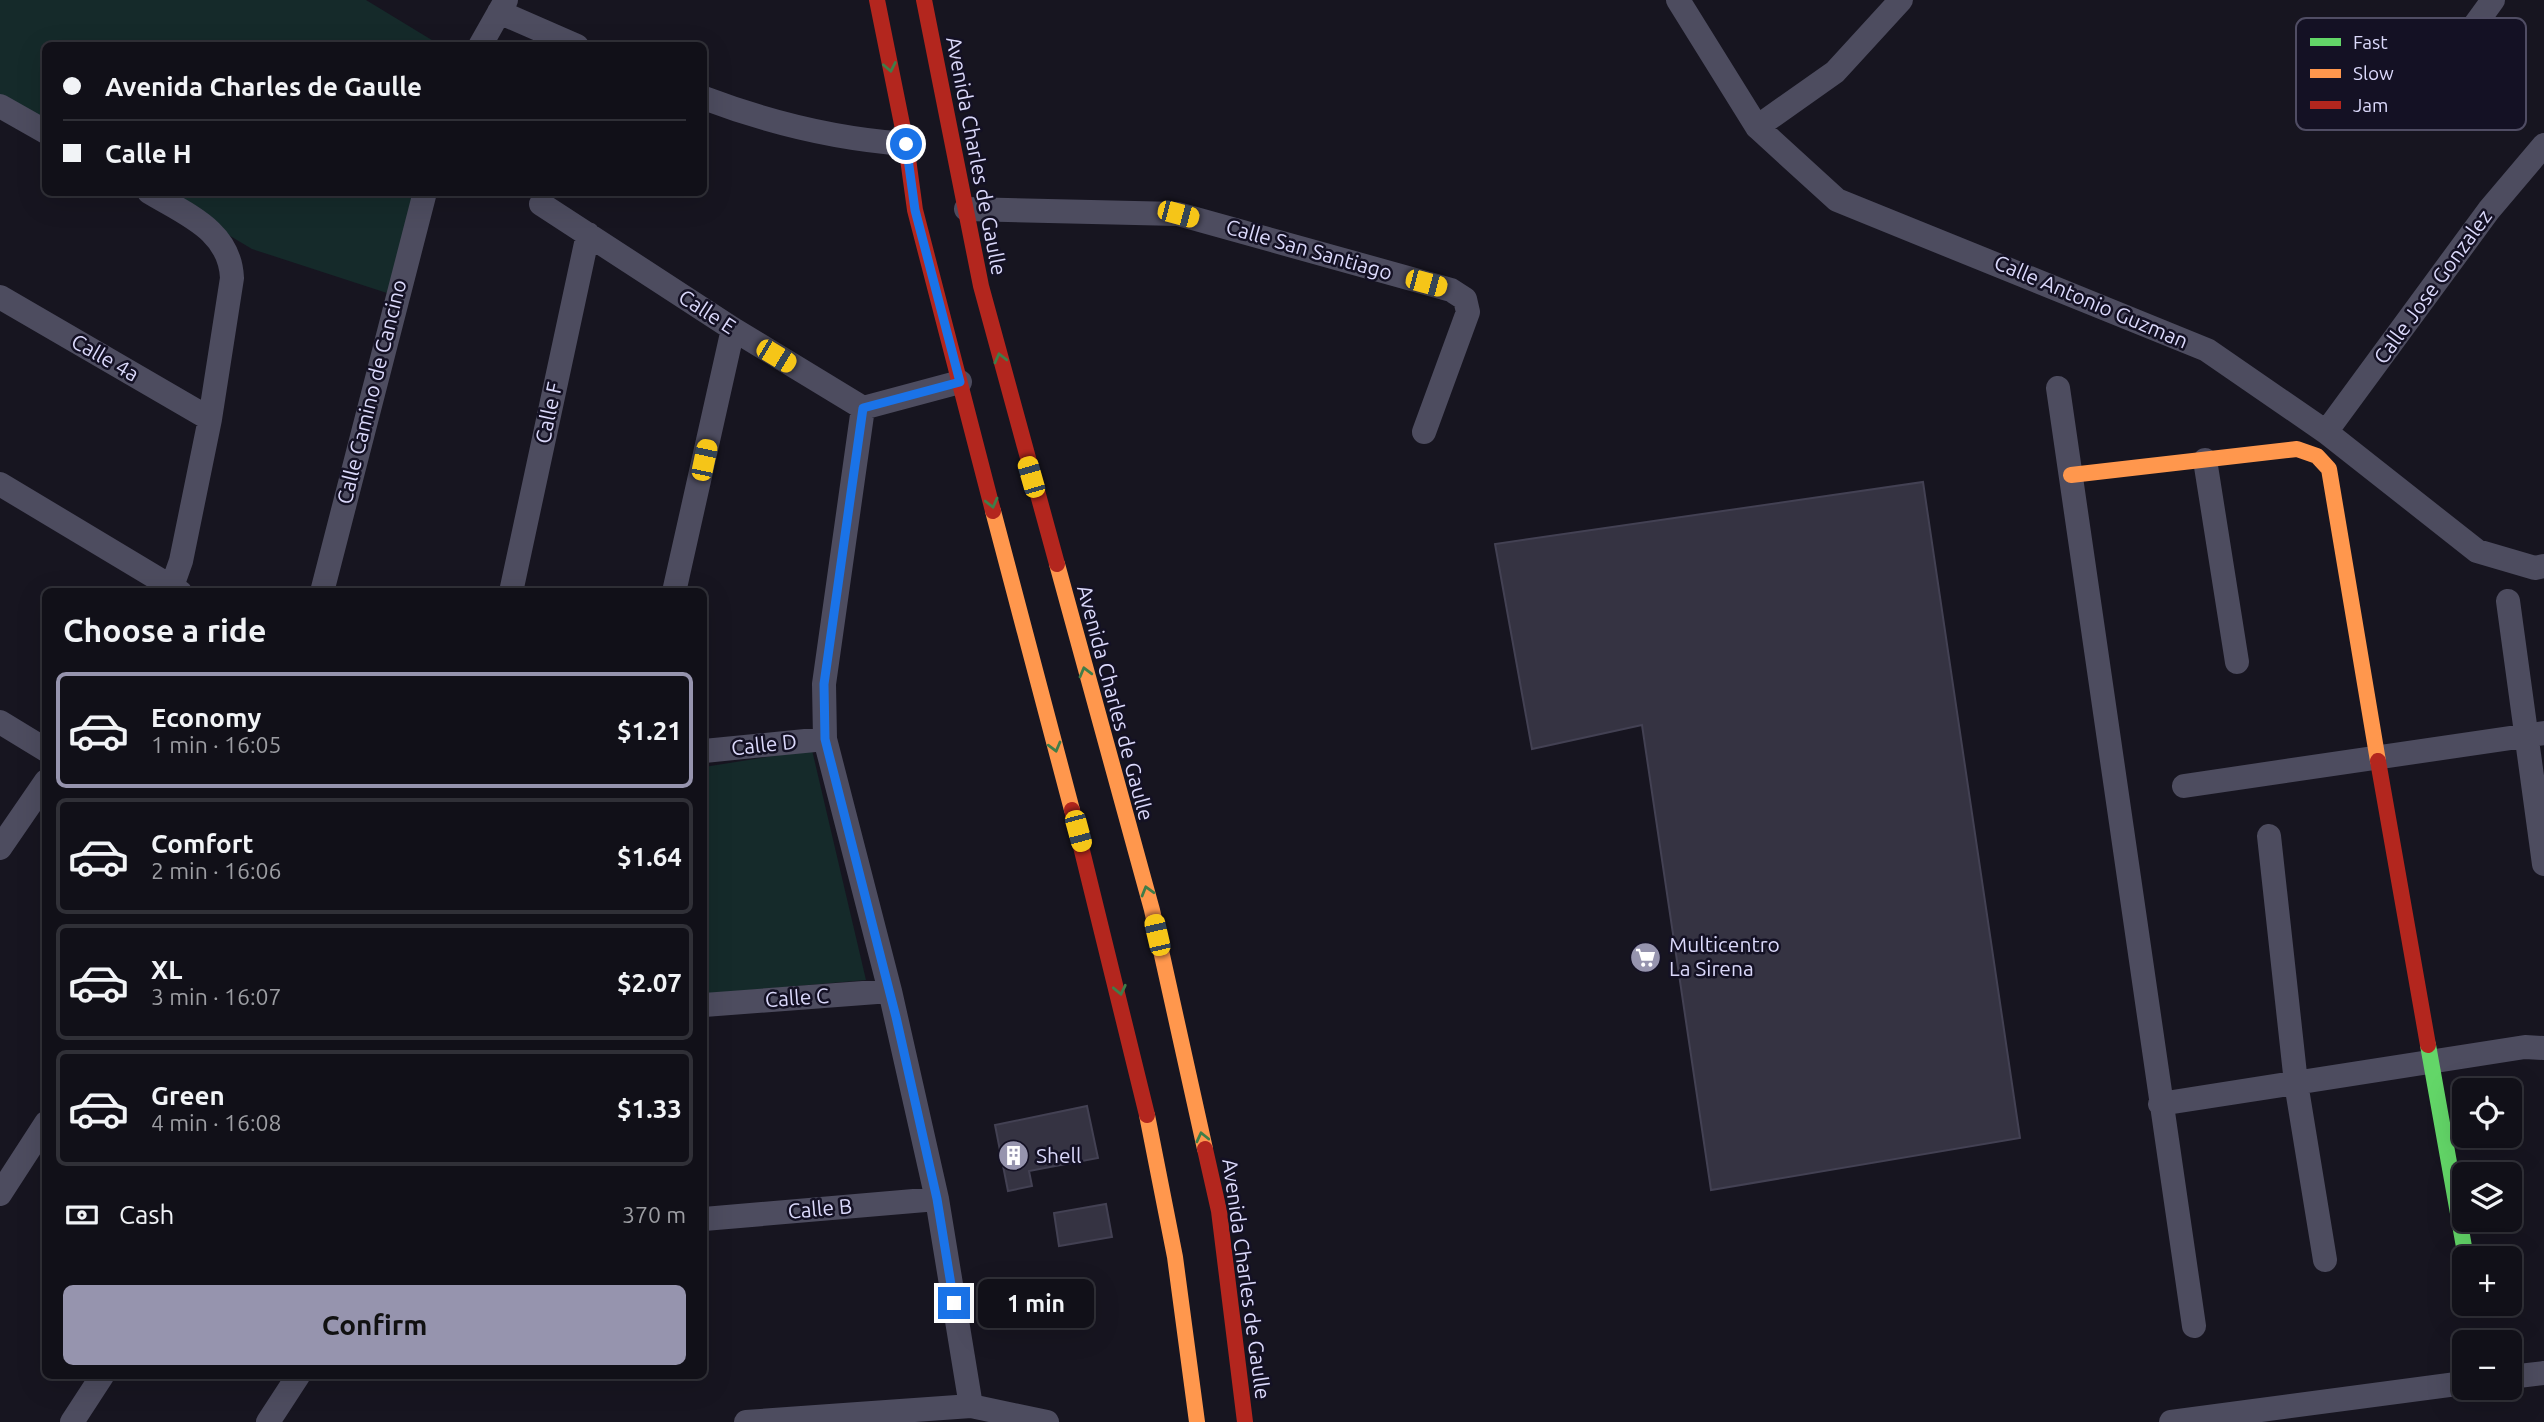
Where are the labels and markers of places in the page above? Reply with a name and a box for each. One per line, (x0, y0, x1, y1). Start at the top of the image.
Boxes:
place label: Multicentro La Sirena (1669, 932, 1780, 980)
supermarket icon: Multicentro La Sirena (1629, 940, 1663, 974)
building icon: Shell (996, 1139, 1030, 1173)
place label: Shell (1036, 1143, 1082, 1167)

